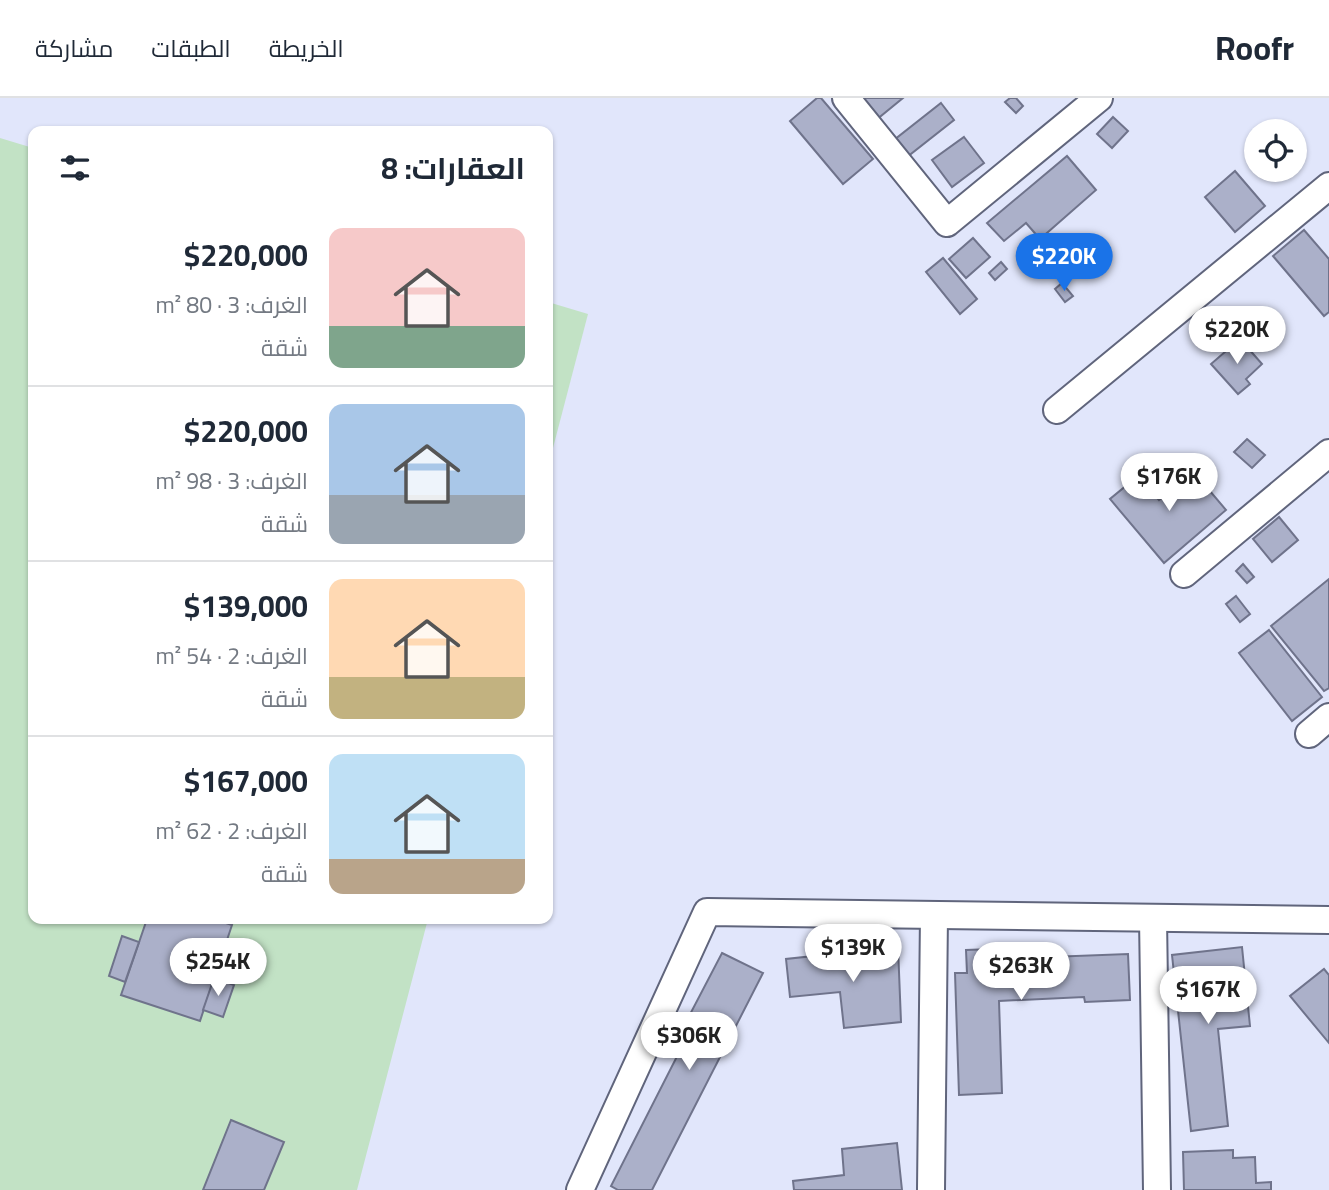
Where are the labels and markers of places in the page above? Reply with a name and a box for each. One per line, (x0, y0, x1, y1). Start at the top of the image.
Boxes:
pin: $220K (1015, 234, 1113, 293)
pin: $220K (1188, 306, 1286, 366)
pin: $176K (1120, 454, 1218, 513)
pin: $139K (804, 924, 902, 984)
pin: $254K (169, 939, 267, 998)
pin: $263K (972, 942, 1070, 1002)
pin: $167K (1159, 967, 1257, 1026)
pin: $306K (640, 1012, 738, 1072)

